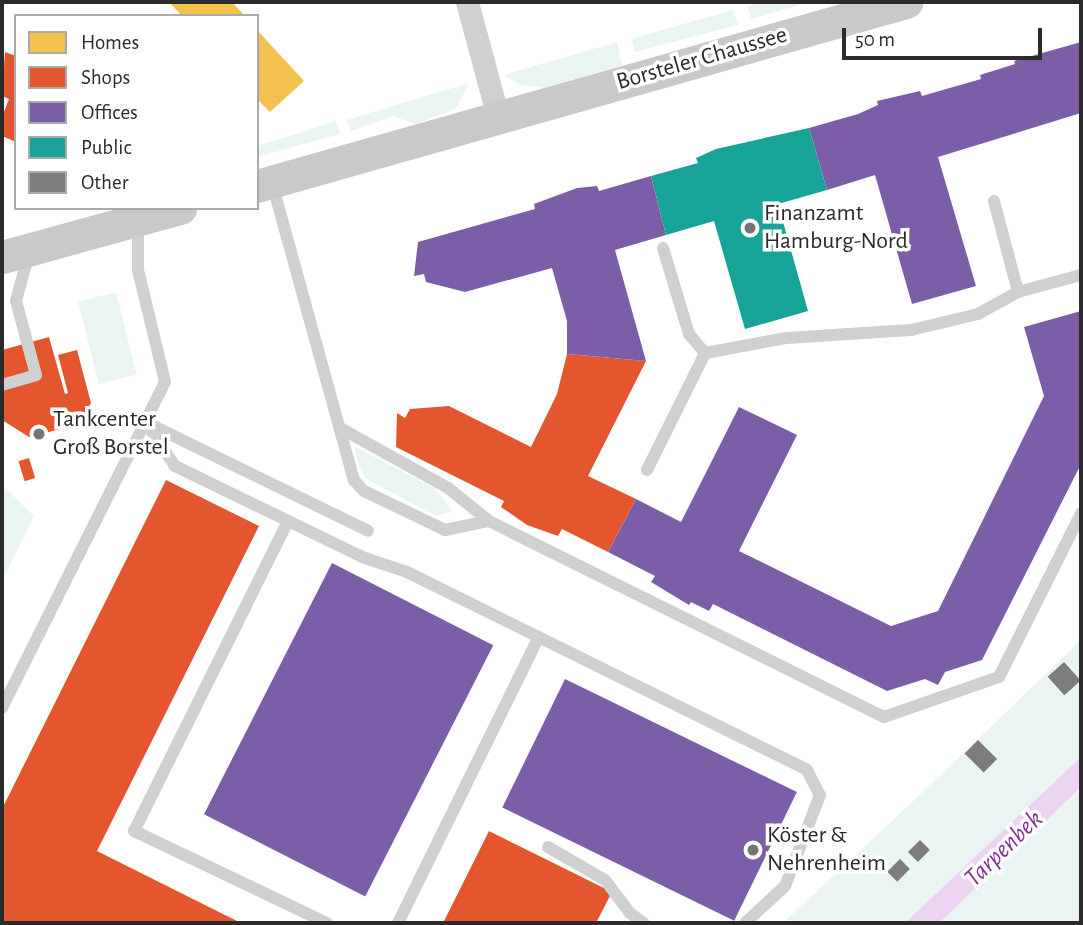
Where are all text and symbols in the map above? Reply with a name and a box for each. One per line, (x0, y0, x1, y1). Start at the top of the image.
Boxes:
legend (14, 14, 259, 210)
scale bar (845, 14, 1044, 58)
street label: Borsteler Chaussee (613, 21, 791, 97)
text: 50 m (855, 29, 895, 50)
text: Homes (81, 32, 139, 53)
text: Shops (81, 67, 130, 88)
text: Offices (81, 102, 138, 123)
text: Public (81, 137, 131, 158)
text: Other (81, 172, 128, 193)
place label: Finanzamt Hamburg-Nord (764, 200, 908, 256)
marker: Finanzamt Hamburg-Nord (742, 220, 758, 236)
place label: Tankcenter Groß Borstel (53, 406, 169, 462)
marker: Tankcenter Groß Borstel (31, 426, 47, 442)
water label: Tarpenbek (958, 804, 1050, 894)
place label: Köster & Nehrenheim (767, 822, 886, 878)
marker: Köster & Nehrenheim (745, 842, 761, 858)

